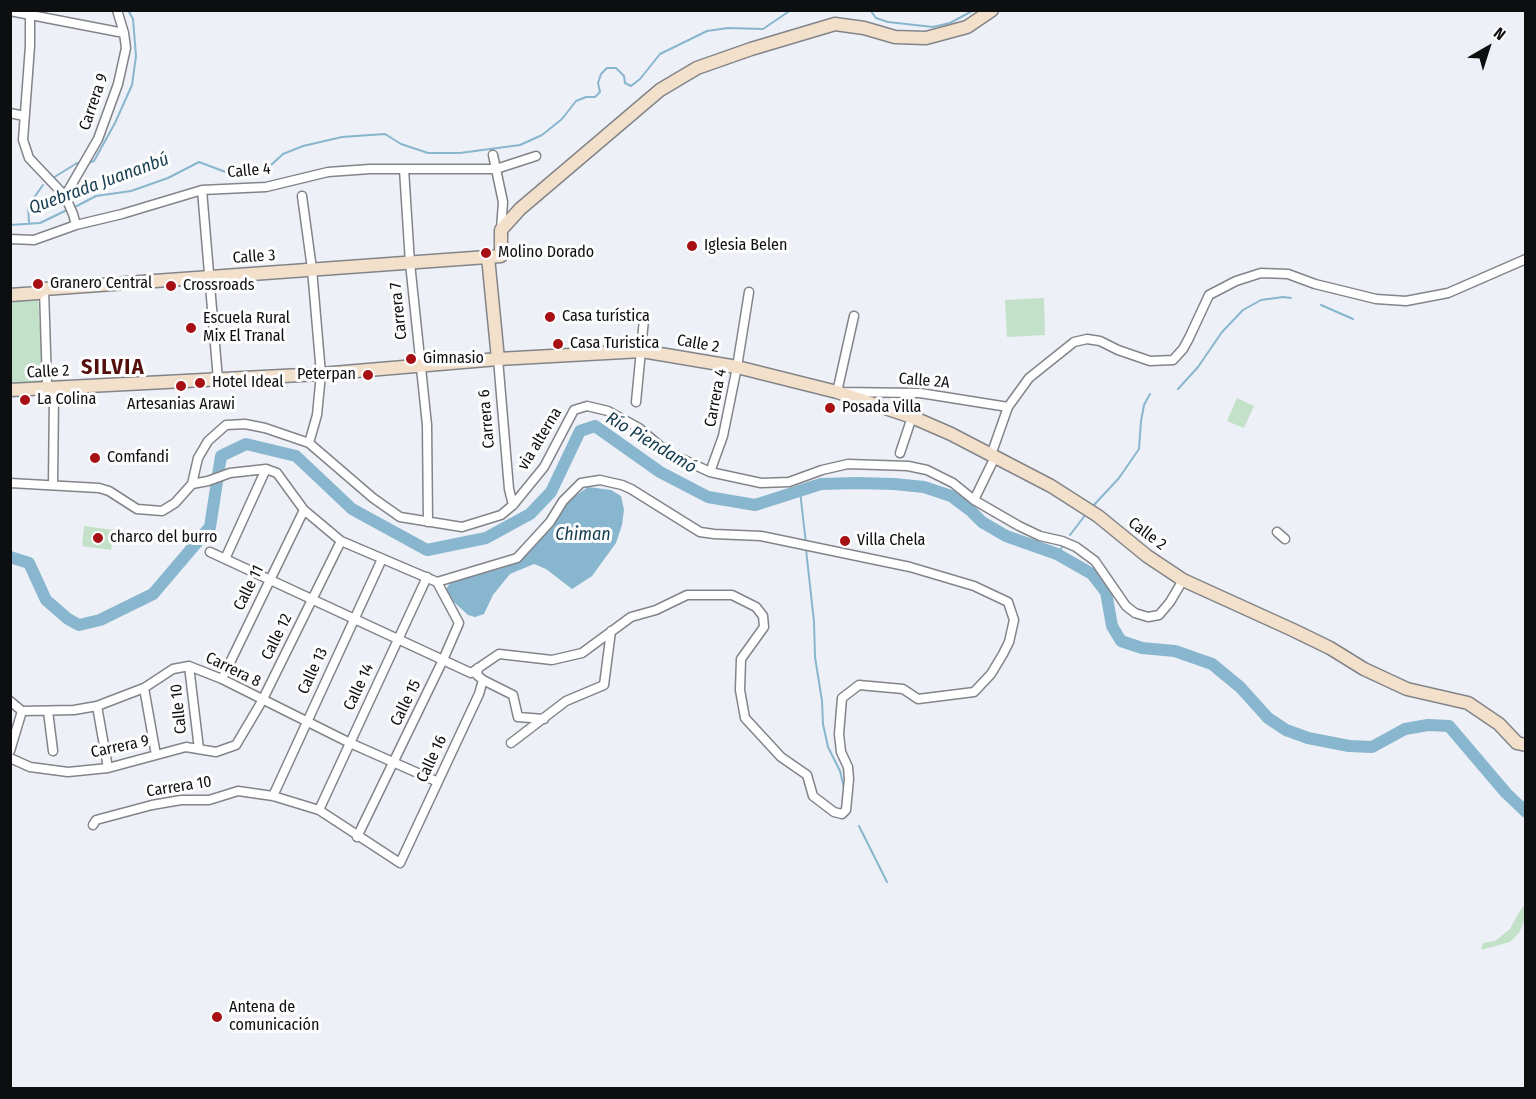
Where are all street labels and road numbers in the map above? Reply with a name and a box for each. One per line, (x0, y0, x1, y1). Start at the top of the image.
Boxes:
street label: Carrera 9 (75, 71, 113, 133)
street label: Calle 4 (227, 160, 271, 182)
street label: Calle 3 (232, 246, 276, 268)
street label: Carrera 7 (386, 281, 412, 341)
street label: Calle 2 (675, 331, 721, 357)
street label: Calle 2 (26, 361, 70, 383)
street label: Carrera 4 (701, 367, 731, 429)
street label: Calle 2A (898, 369, 950, 393)
street label: Carrera 6 (475, 389, 499, 449)
street label: via alterna (514, 404, 566, 474)
street label: Calle 2 (1124, 513, 1170, 555)
street label: Calle 11 (230, 562, 268, 614)
street label: Calle 12 (258, 611, 296, 663)
street label: Calle 13 (294, 645, 332, 697)
street label: Carrera 8 (202, 648, 264, 692)
street label: Calle 14 (340, 660, 378, 714)
street label: Calle 15 (387, 677, 425, 729)
street label: Calle 10 (167, 683, 191, 735)
street label: Carrera 9 (89, 731, 151, 763)
street label: Calle 16 (413, 732, 451, 786)
street label: Carrera 10 (145, 772, 213, 802)

